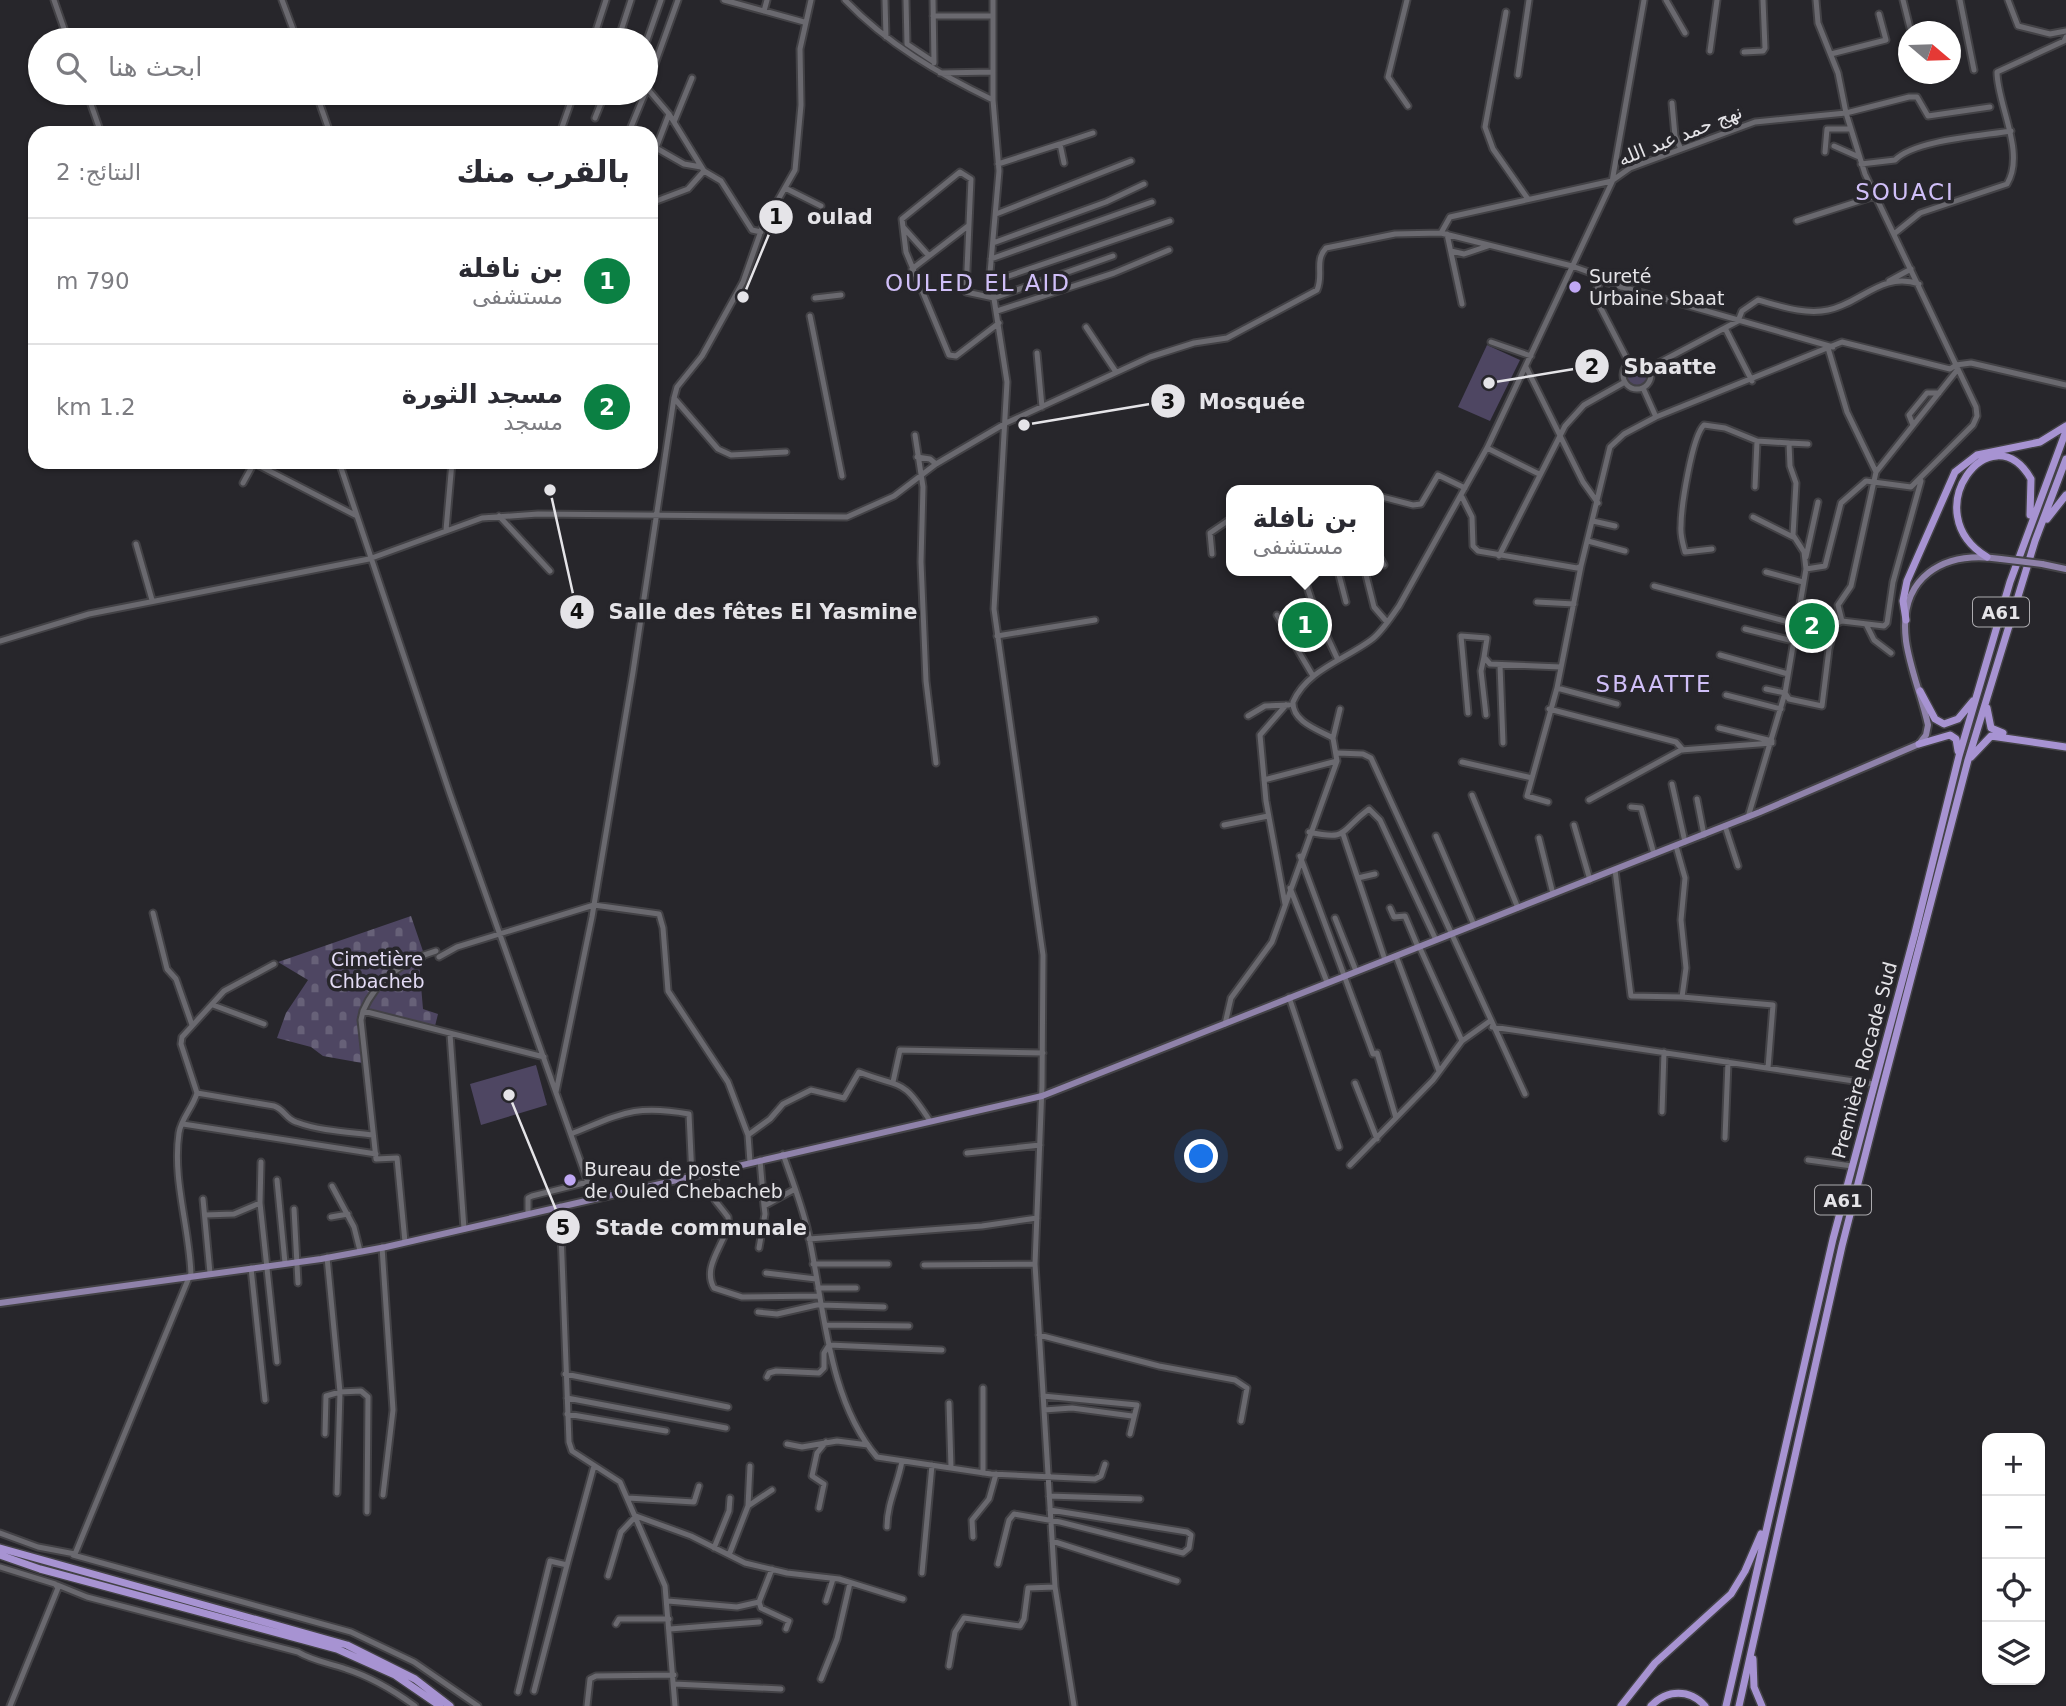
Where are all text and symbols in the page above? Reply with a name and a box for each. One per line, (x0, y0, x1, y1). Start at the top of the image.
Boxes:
north arrow (1898, 21, 1961, 84)
search box (28, 28, 658, 105)
icon: search (52, 48, 90, 86)
text: ابحث هنا (108, 52, 203, 82)
street label: نهج حمد عبد الله (1615, 100, 1746, 171)
text: بالقرب منك (457, 154, 630, 189)
text: النتائج: 2 (56, 159, 141, 185)
district label: SOUACI (1855, 179, 1955, 205)
callout: oulad (758, 196, 887, 238)
text: 1 (769, 205, 783, 229)
text: oulad (807, 205, 873, 229)
text: بن نافلة (458, 253, 563, 283)
place label: Sureté Urbaine Sbaat (1589, 265, 1724, 309)
text: 790 m (56, 268, 130, 294)
text: 1 (599, 268, 615, 294)
district label: OULED EL AID (885, 270, 1071, 296)
marker: Sureté Urbaine Sbaat (1567, 279, 1583, 295)
text: مستشفى (472, 283, 563, 309)
callout: Sbaatte (1575, 345, 1731, 387)
text: 2 (1585, 355, 1599, 379)
text: Sbaatte (1624, 355, 1716, 379)
text: مسجد الثورة (402, 379, 563, 409)
callout: Mosquée (1150, 380, 1319, 422)
text: 3 (1161, 390, 1175, 414)
text: Mosquée (1199, 390, 1305, 414)
text: 1.2 km (56, 394, 136, 420)
text: 2 (599, 394, 615, 420)
text: مسجد (503, 409, 563, 435)
popup (1226, 485, 1384, 576)
text: بن نافلة (1252, 503, 1358, 533)
text: مستشفى (1252, 533, 1344, 559)
callout: Salle des fêtes El Yasmine (560, 591, 931, 633)
road number: A61 (1973, 598, 2029, 626)
pin: 1 (1282, 599, 1328, 651)
text: 4 (570, 600, 584, 624)
text: Salle des fêtes El Yasmine (609, 600, 917, 624)
pin: 2 (1789, 600, 1835, 652)
district label: SBAATTE (1596, 671, 1712, 697)
park label: Cimetière Chbacheb (329, 948, 425, 992)
street label: Première Rocade Sud (1827, 959, 1901, 1161)
your location (1184, 1139, 1218, 1173)
place label: Bureau de poste de Ouled Chebacheb (584, 1158, 783, 1202)
marker: Bureau de poste de Ouled Chebacheb (562, 1172, 578, 1188)
road number: A61 (1815, 1185, 1871, 1214)
callout: Stade communale (546, 1206, 821, 1248)
text: 5 (556, 1216, 570, 1240)
text: Stade communale (595, 1216, 807, 1240)
map controls (1982, 1433, 2045, 1685)
button: + (1982, 1433, 2045, 1496)
button: − (1982, 1496, 2045, 1559)
button: locate (1982, 1559, 2045, 1622)
button: layers (1982, 1622, 2045, 1685)

